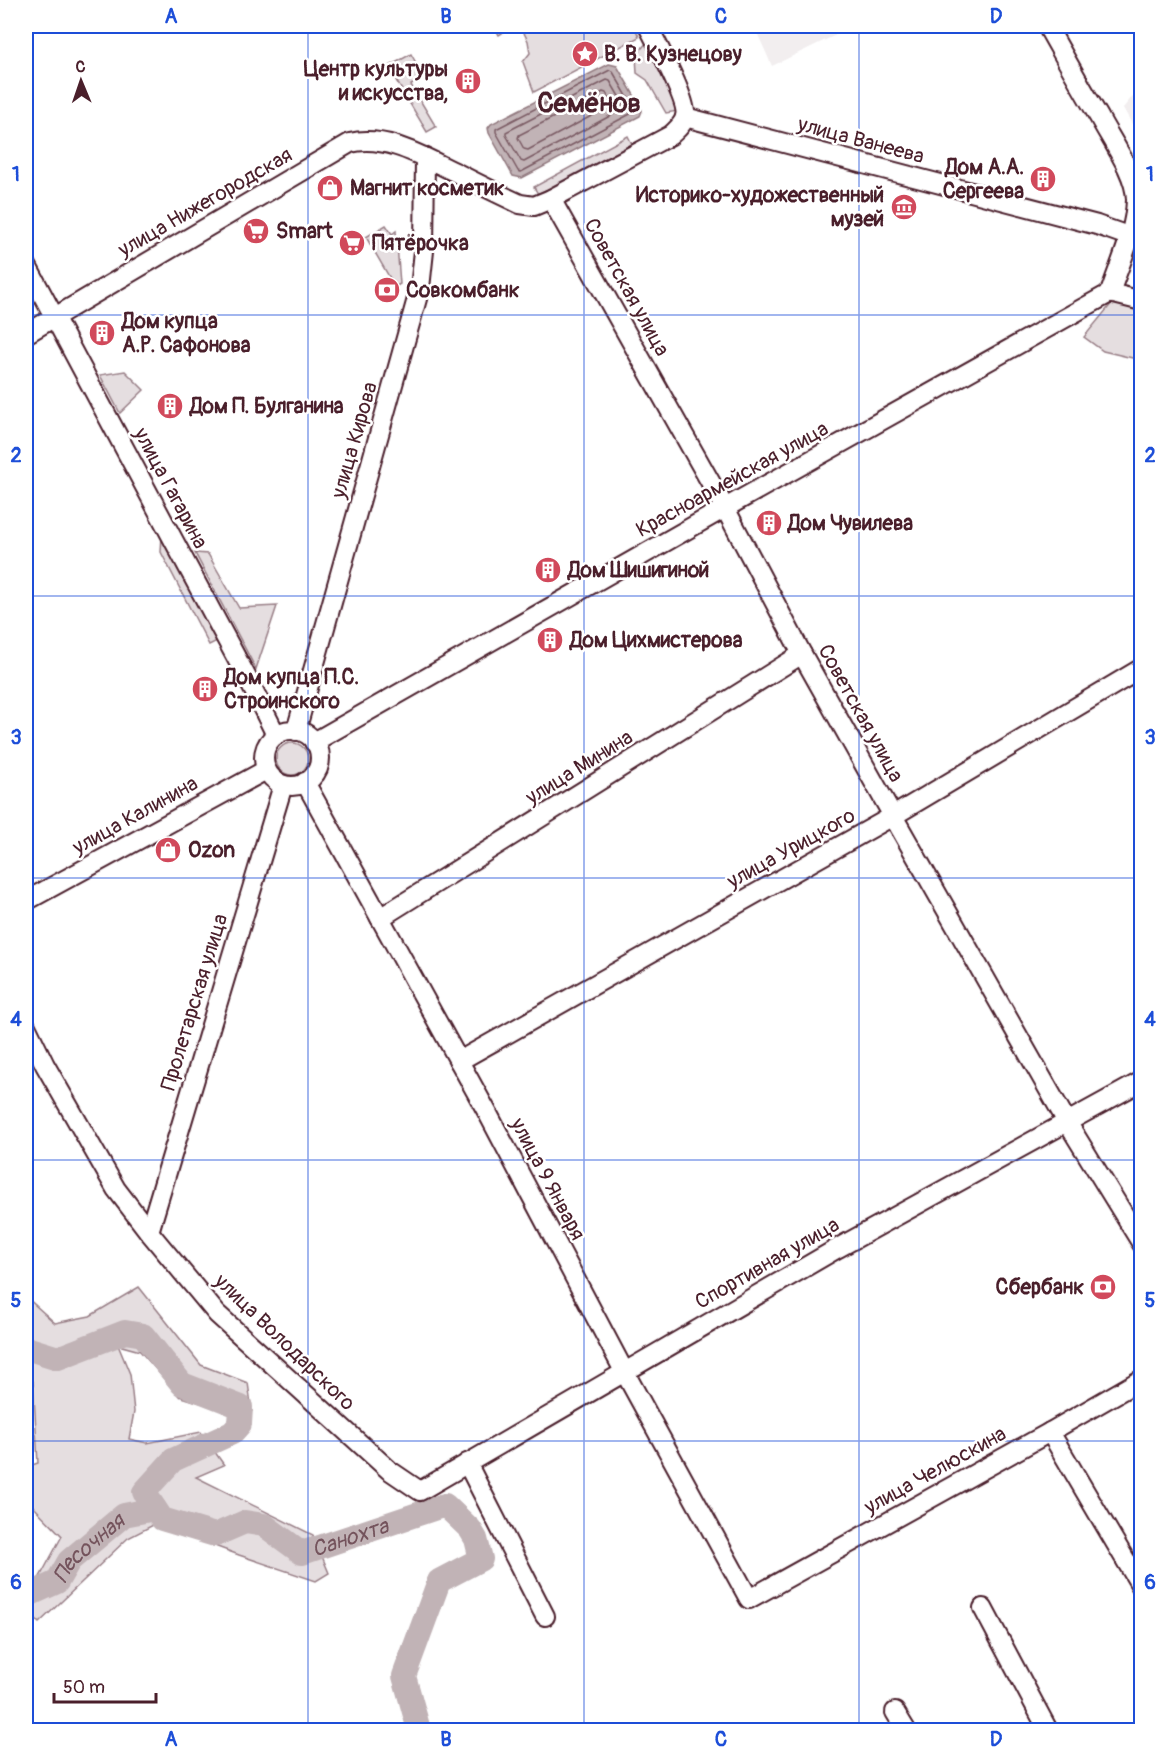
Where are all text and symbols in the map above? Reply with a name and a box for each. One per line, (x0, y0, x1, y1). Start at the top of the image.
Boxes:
text: A (165, 4, 178, 29)
text: B (440, 4, 452, 29)
text: C (715, 4, 727, 29)
text: D (990, 4, 1003, 29)
place icon: В. В. Кузнецову (570, 39, 600, 69)
place label: В. В. Кузнецову (604, 41, 742, 68)
north arrow (51, 51, 111, 111)
place label: Центр культуры и искусства, (304, 56, 448, 107)
text: С (75, 57, 86, 77)
building icon: Центр культуры и искусства, (453, 66, 483, 96)
district label: Семёнов (537, 87, 641, 120)
street label: улица Ванеева (794, 110, 927, 170)
street label: улица Нижегородская (112, 142, 297, 264)
place label: Дом А.А. Сергеева (943, 154, 1024, 205)
text: 1 (12, 162, 20, 187)
text: 1 (1146, 162, 1154, 187)
building icon: Дом А.А. Сергеева (1028, 164, 1058, 194)
shop icon: Магнит косметик (315, 173, 345, 203)
place label: Магнит косметик (350, 175, 505, 202)
place label: Историко-художественный музей (636, 182, 884, 233)
museum icon: Историко-художественный музей (889, 192, 919, 222)
street label: Советская улица (578, 214, 676, 361)
supermarket icon: Smart (241, 216, 271, 246)
place label: Smart (276, 218, 333, 245)
supermarket icon: Пятёрочка (337, 228, 367, 258)
place label: Пятёрочка (372, 230, 469, 257)
bank icon: Совкомбанк (372, 275, 402, 305)
place label: Совкомбанк (406, 277, 520, 304)
place label: Дом купца А.Р. Сафонова (120, 308, 251, 359)
building icon: Дом купца А.Р. Сафонова (87, 318, 117, 348)
street label: улица Кирова (325, 379, 384, 502)
building icon: Дом П. Булганина (155, 391, 185, 421)
place label: Дом П. Булганина (188, 393, 344, 420)
street label: Красноармейская улица (631, 415, 833, 544)
street label: улица Гагарина (127, 422, 214, 553)
text: 2 (10, 443, 22, 468)
text: 2 (1144, 443, 1156, 468)
building icon: Дом Чувилева (754, 508, 784, 538)
place label: Дом Чувилева (786, 510, 913, 537)
building icon: Дом Шишигиной (533, 555, 563, 585)
place label: Дом Шишигиной (566, 557, 709, 584)
building icon: Дом Цихмистерова (535, 625, 565, 655)
place label: Дом Цихмистерова (568, 627, 743, 654)
street label: Советская улица (812, 640, 910, 787)
place label: Дом купца П.С. Строинского (222, 664, 359, 715)
building icon: Дом купца П.С. Строинского (190, 674, 220, 704)
street label: улица Минина (520, 724, 638, 812)
text: 3 (10, 725, 22, 750)
text: 3 (1144, 725, 1156, 750)
street label: улица Калинина (67, 770, 203, 861)
street label: улица Урицкого (722, 802, 860, 895)
shop icon: Ozon (153, 835, 183, 865)
place label: Ozon (188, 837, 235, 864)
street label: Пролетарская улица (155, 911, 234, 1094)
text: 4 (10, 1007, 22, 1032)
text: 4 (1144, 1007, 1156, 1032)
street label: улица 9 Января (504, 1113, 591, 1245)
street label: Спортивная улица (690, 1211, 844, 1316)
street label: улица Володарского (208, 1267, 361, 1417)
bank icon: Сбербанк (1088, 1272, 1118, 1302)
place label: Сбербанк (996, 1274, 1084, 1301)
text: 5 (11, 1288, 22, 1313)
text: 5 (1145, 1288, 1156, 1313)
street label: улица Челюскина (859, 1420, 1011, 1521)
water label: Песочная (47, 1506, 133, 1588)
water label: Санохта (308, 1512, 394, 1564)
text: 6 (10, 1570, 22, 1595)
text: 6 (1144, 1570, 1156, 1595)
scale bar (54, 1666, 156, 1704)
text: 50 m (63, 1676, 105, 1699)
text: A (165, 1727, 178, 1752)
text: B (440, 1727, 452, 1752)
text: C (715, 1727, 727, 1752)
text: D (990, 1727, 1003, 1752)

